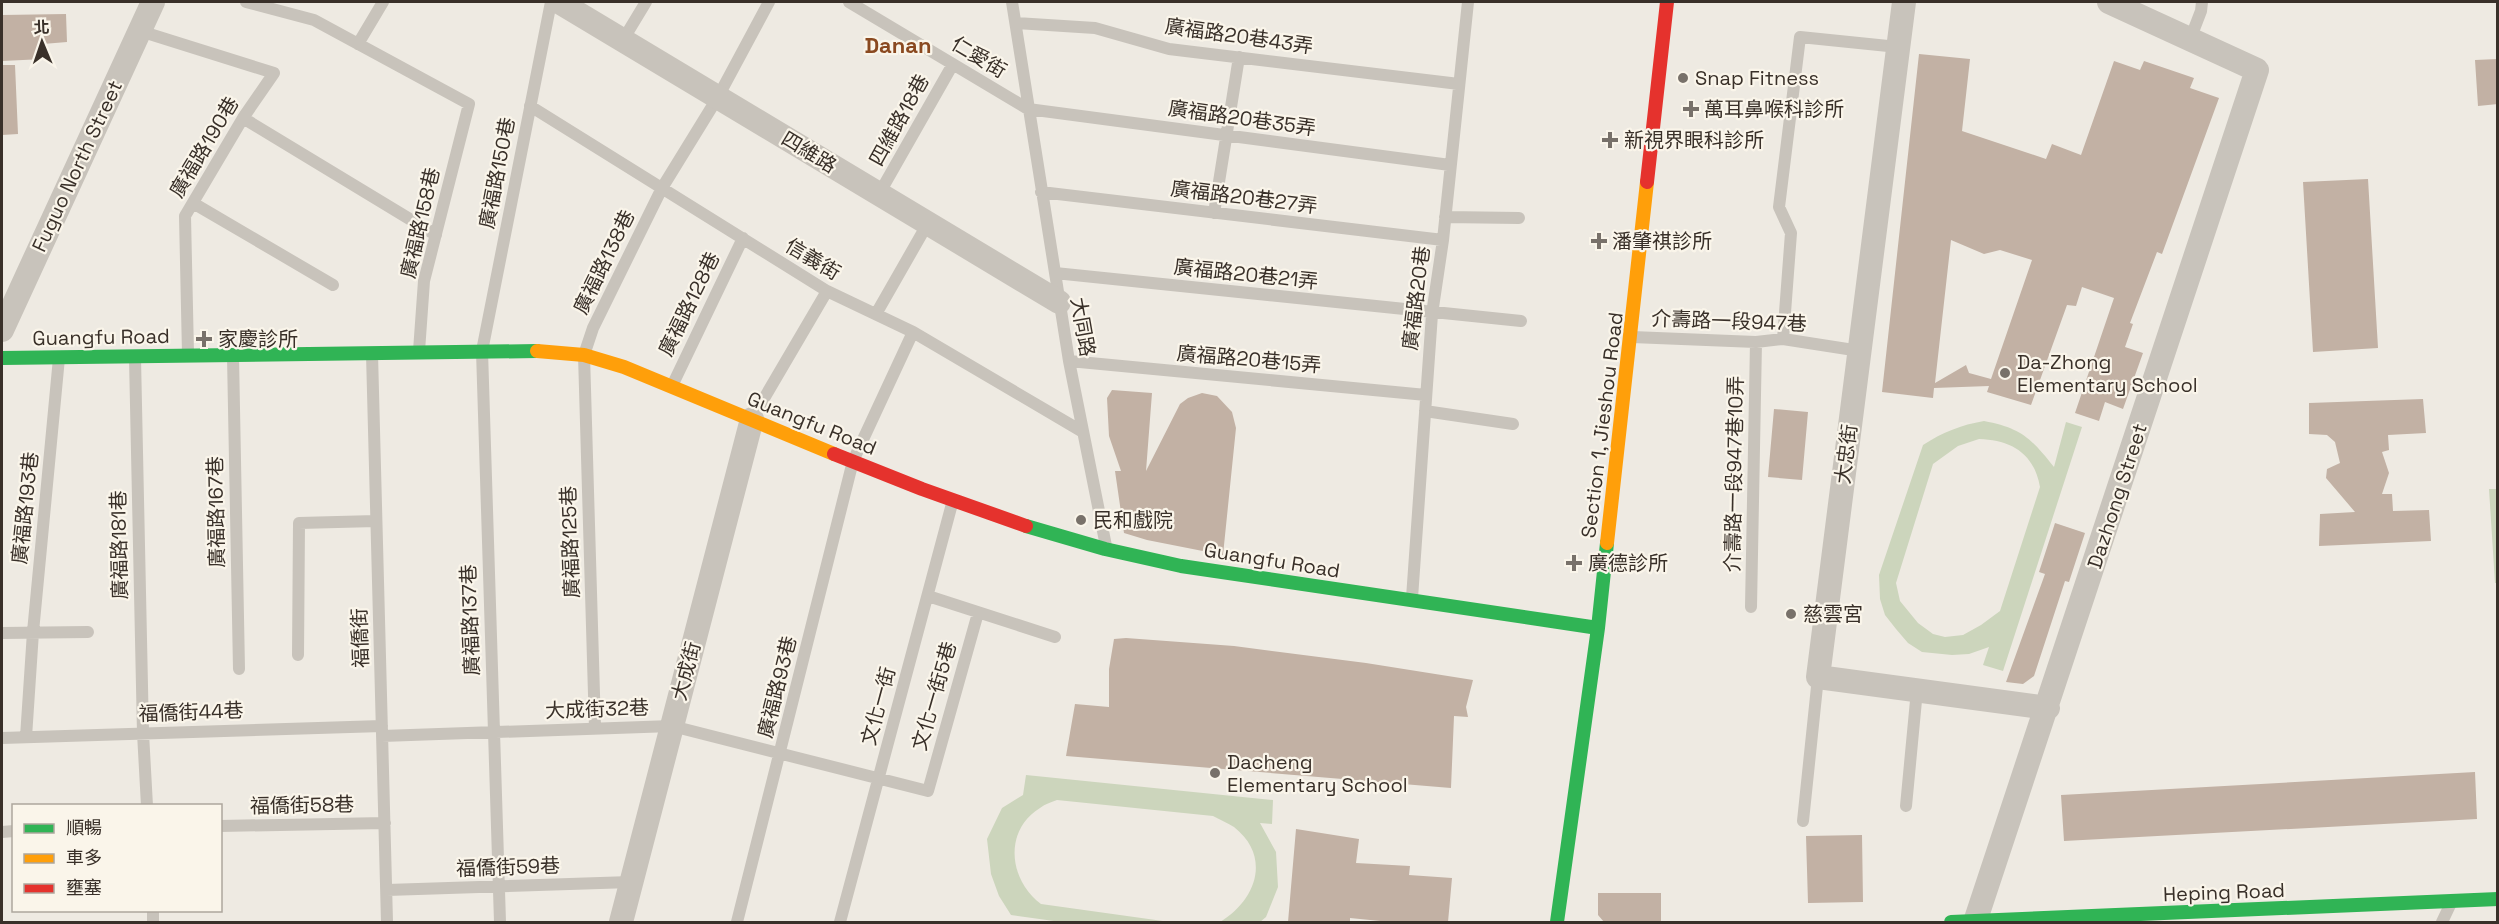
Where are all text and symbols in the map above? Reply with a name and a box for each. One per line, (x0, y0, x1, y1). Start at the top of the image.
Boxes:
north arrow (12, 12, 72, 72)
street label: 廣福路20巷43弄 (1163, 13, 1315, 59)
text: 北 (33, 17, 50, 38)
street label: 仁愛街 (947, 30, 1011, 84)
district label: Danan (864, 31, 932, 59)
place label: Snap Fitness (1695, 65, 1819, 91)
street label: 四維路18巷 (863, 70, 935, 170)
marker: Snap Fitness (1676, 71, 1690, 85)
street label: Fuguo North Street (26, 76, 128, 256)
street label: 廣福路190巷 (164, 92, 244, 202)
street label: 廣福路20巷35弄 (1166, 95, 1318, 141)
place label: 萬耳鼻喉科診所 (1704, 96, 1844, 122)
marker: 萬耳鼻喉科診所 (1682, 100, 1700, 118)
street label: 廣福路150巷 (473, 115, 521, 231)
street label: 四維路 (777, 125, 841, 179)
place label: 新視界眼科診所 (1624, 127, 1764, 153)
marker: 新視界眼科診所 (1601, 131, 1619, 149)
street label: 廣福路158巷 (395, 165, 445, 281)
street label: 廣福路20巷27弄 (1169, 175, 1319, 219)
street label: 廣福路138巷 (568, 206, 640, 318)
place label: 潘肇祺診所 (1612, 228, 1712, 254)
street label: 信義街 (781, 232, 845, 286)
marker: 潘肇祺診所 (1590, 232, 1608, 250)
street label: 廣福路20巷 (1397, 244, 1435, 352)
street label: 廣福路128巷 (653, 248, 725, 360)
street label: 廣福路20巷21弄 (1172, 253, 1320, 295)
street label: 大同路 (1065, 295, 1101, 359)
street label: 介壽路一段947巷 (1651, 305, 1807, 337)
street label: Section 1, Jieshou Road (1575, 310, 1629, 540)
street label: Guangfu Road (32, 323, 170, 351)
place label: 家慶診所 (218, 326, 298, 352)
marker: 家慶診所 (195, 330, 213, 348)
street label: 廣福路20巷15弄 (1176, 340, 1322, 378)
place label: Da-Zhong Elementary School (2017, 349, 2198, 398)
marker: Da-Zhong Elementary School (1998, 366, 2012, 380)
street label: 介壽路一段947巷10弄 (1719, 376, 1749, 572)
street label: Guangfu Road (743, 385, 881, 461)
street label: Dazhong Street (2081, 420, 2153, 572)
street label: 大忠街 (1829, 423, 1863, 485)
street label: 廣福路193巷 (6, 451, 44, 565)
street label: 廣福路167巷 (202, 456, 230, 568)
street label: 廣福路125巷 (555, 485, 585, 599)
street label: 廣福路181巷 (105, 490, 133, 600)
place label: 民和戲院 (1093, 507, 1173, 533)
marker: 民和戲院 (1074, 513, 1088, 527)
street label: Guangfu Road (1202, 536, 1342, 584)
place label: 廣德診所 (1588, 550, 1668, 576)
marker: 廣德診所 (1565, 554, 1583, 572)
street label: 廣福路137巷 (455, 564, 485, 676)
place label: 慈雲宮 (1803, 601, 1863, 627)
marker: 慈雲宮 (1784, 607, 1798, 621)
street label: 福僑街 (346, 608, 374, 668)
street label: 廣福路93巷 (752, 633, 802, 741)
street label: 大成街 (666, 639, 706, 703)
street label: 文化一街5巷 (906, 639, 962, 753)
street label: 文化一街 (855, 664, 901, 748)
street label: 大成街32巷 (545, 694, 649, 724)
street label: 福僑街44巷 (138, 697, 244, 727)
place label: Dacheng Elementary School (1227, 749, 1408, 798)
marker: Dacheng Elementary School (1208, 766, 1222, 780)
street label: 福僑街58巷 (250, 791, 354, 819)
legend (12, 804, 222, 912)
text: 順暢 (66, 816, 102, 839)
text: 車多 (66, 846, 102, 869)
street label: 福僑街59巷 (455, 852, 561, 882)
text: 壅塞 (66, 876, 102, 899)
street label: Heping Road (2163, 877, 2285, 907)

